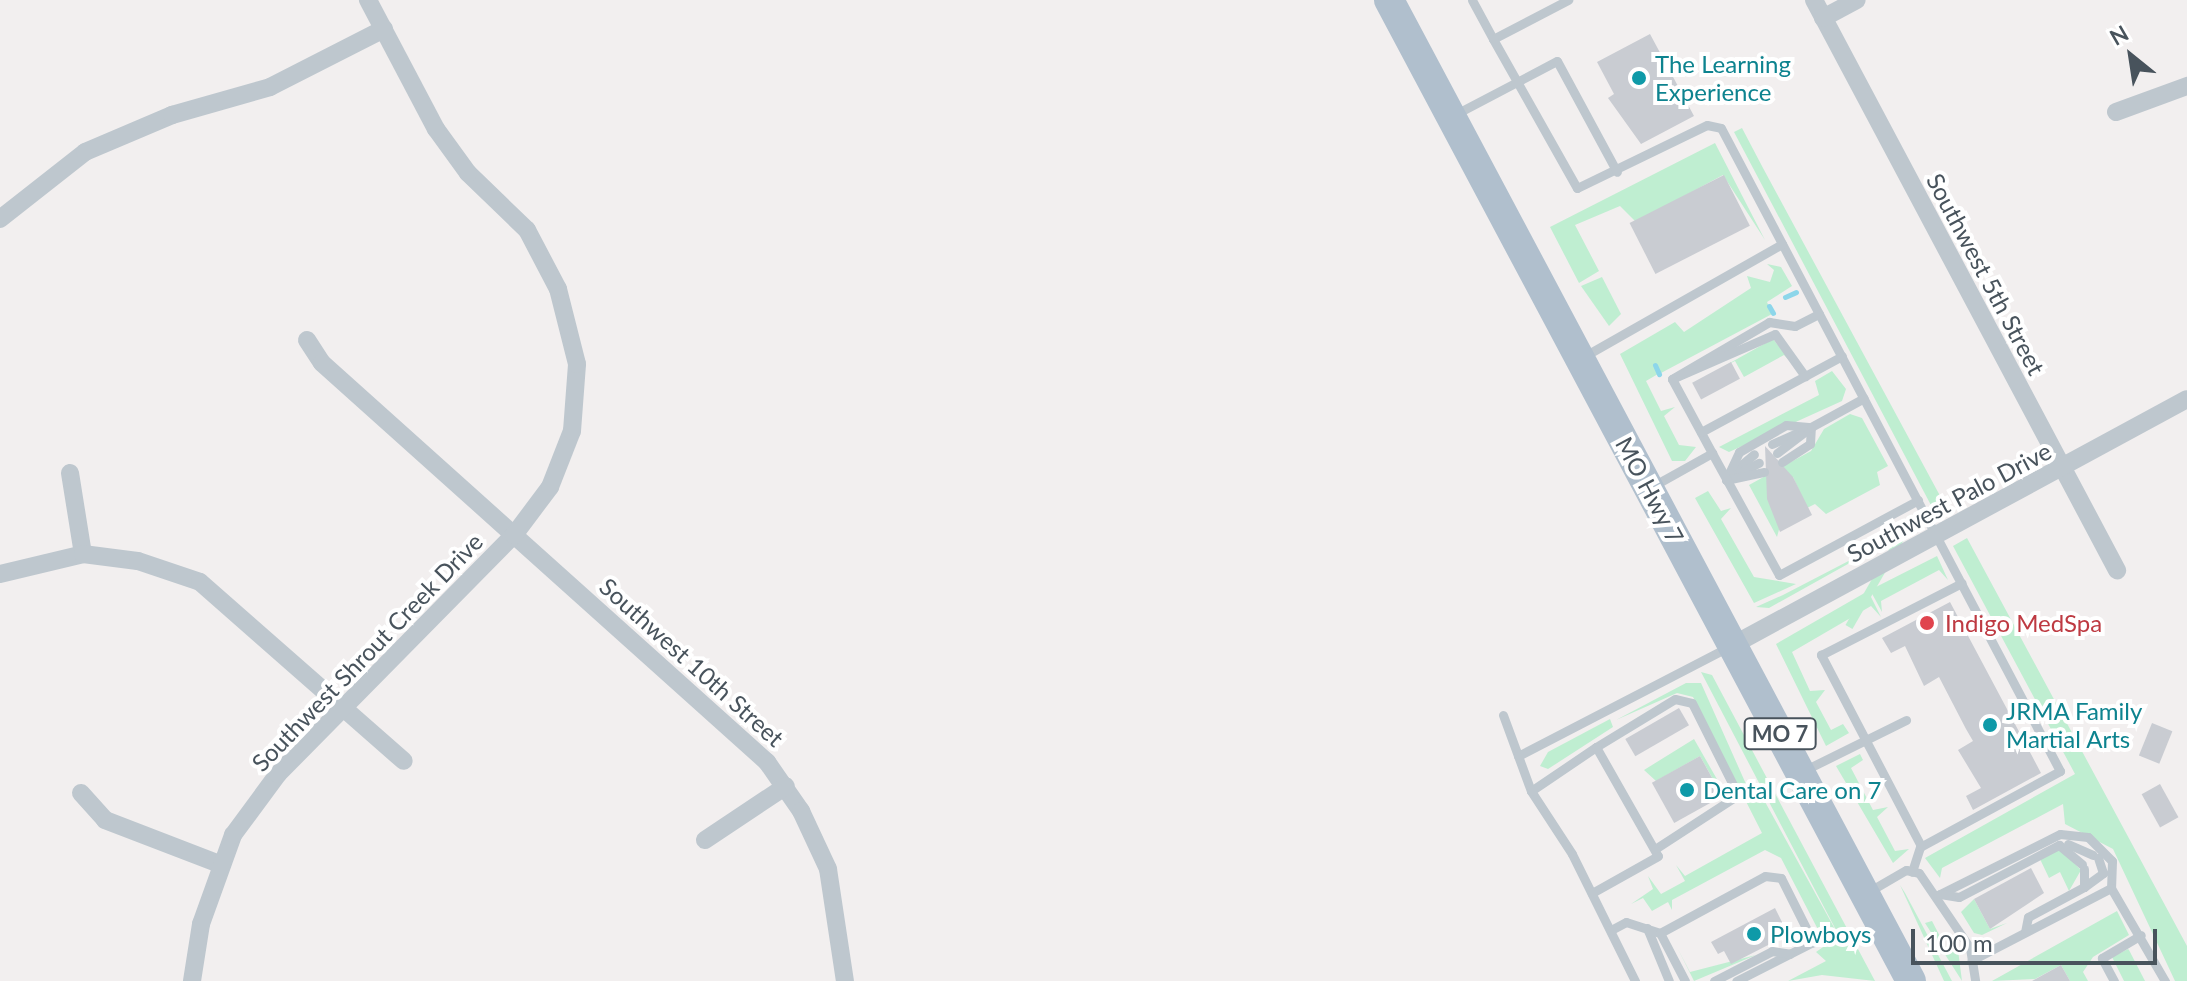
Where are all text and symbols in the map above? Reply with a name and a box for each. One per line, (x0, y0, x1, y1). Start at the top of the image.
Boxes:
north arrow (2091, 16, 2171, 96)
text: N (2105, 19, 2133, 51)
place label: The Learning Experience (1655, 50, 1791, 106)
marker: The Learning Experience (1630, 69, 1648, 87)
street label: Southwest 5th Street (1921, 169, 2051, 379)
street label: MO Hwy 7 (1610, 432, 1690, 548)
street label: Southwest Palo Drive (1842, 436, 2056, 568)
street label: Southwest Shrout Creek Drive (246, 527, 488, 777)
street label: Southwest 10th Street (594, 572, 790, 752)
place label: Indigo MedSpa (1945, 609, 2102, 637)
marker: Indigo MedSpa (1916, 612, 1938, 634)
place label: JRMA Family Martial Arts (2006, 697, 2143, 753)
road number: MO 7 (1742, 716, 1818, 752)
marker: JRMA Family Martial Arts (1981, 716, 1999, 734)
place label: Dental Care on 7 (1703, 776, 1881, 804)
marker: Dental Care on 7 (1678, 781, 1696, 799)
scale bar (1915, 913, 2161, 963)
place label: Plowboys (1770, 920, 1871, 948)
marker: Plowboys (1745, 925, 1763, 943)
text: 100 m (1925, 928, 1993, 957)

